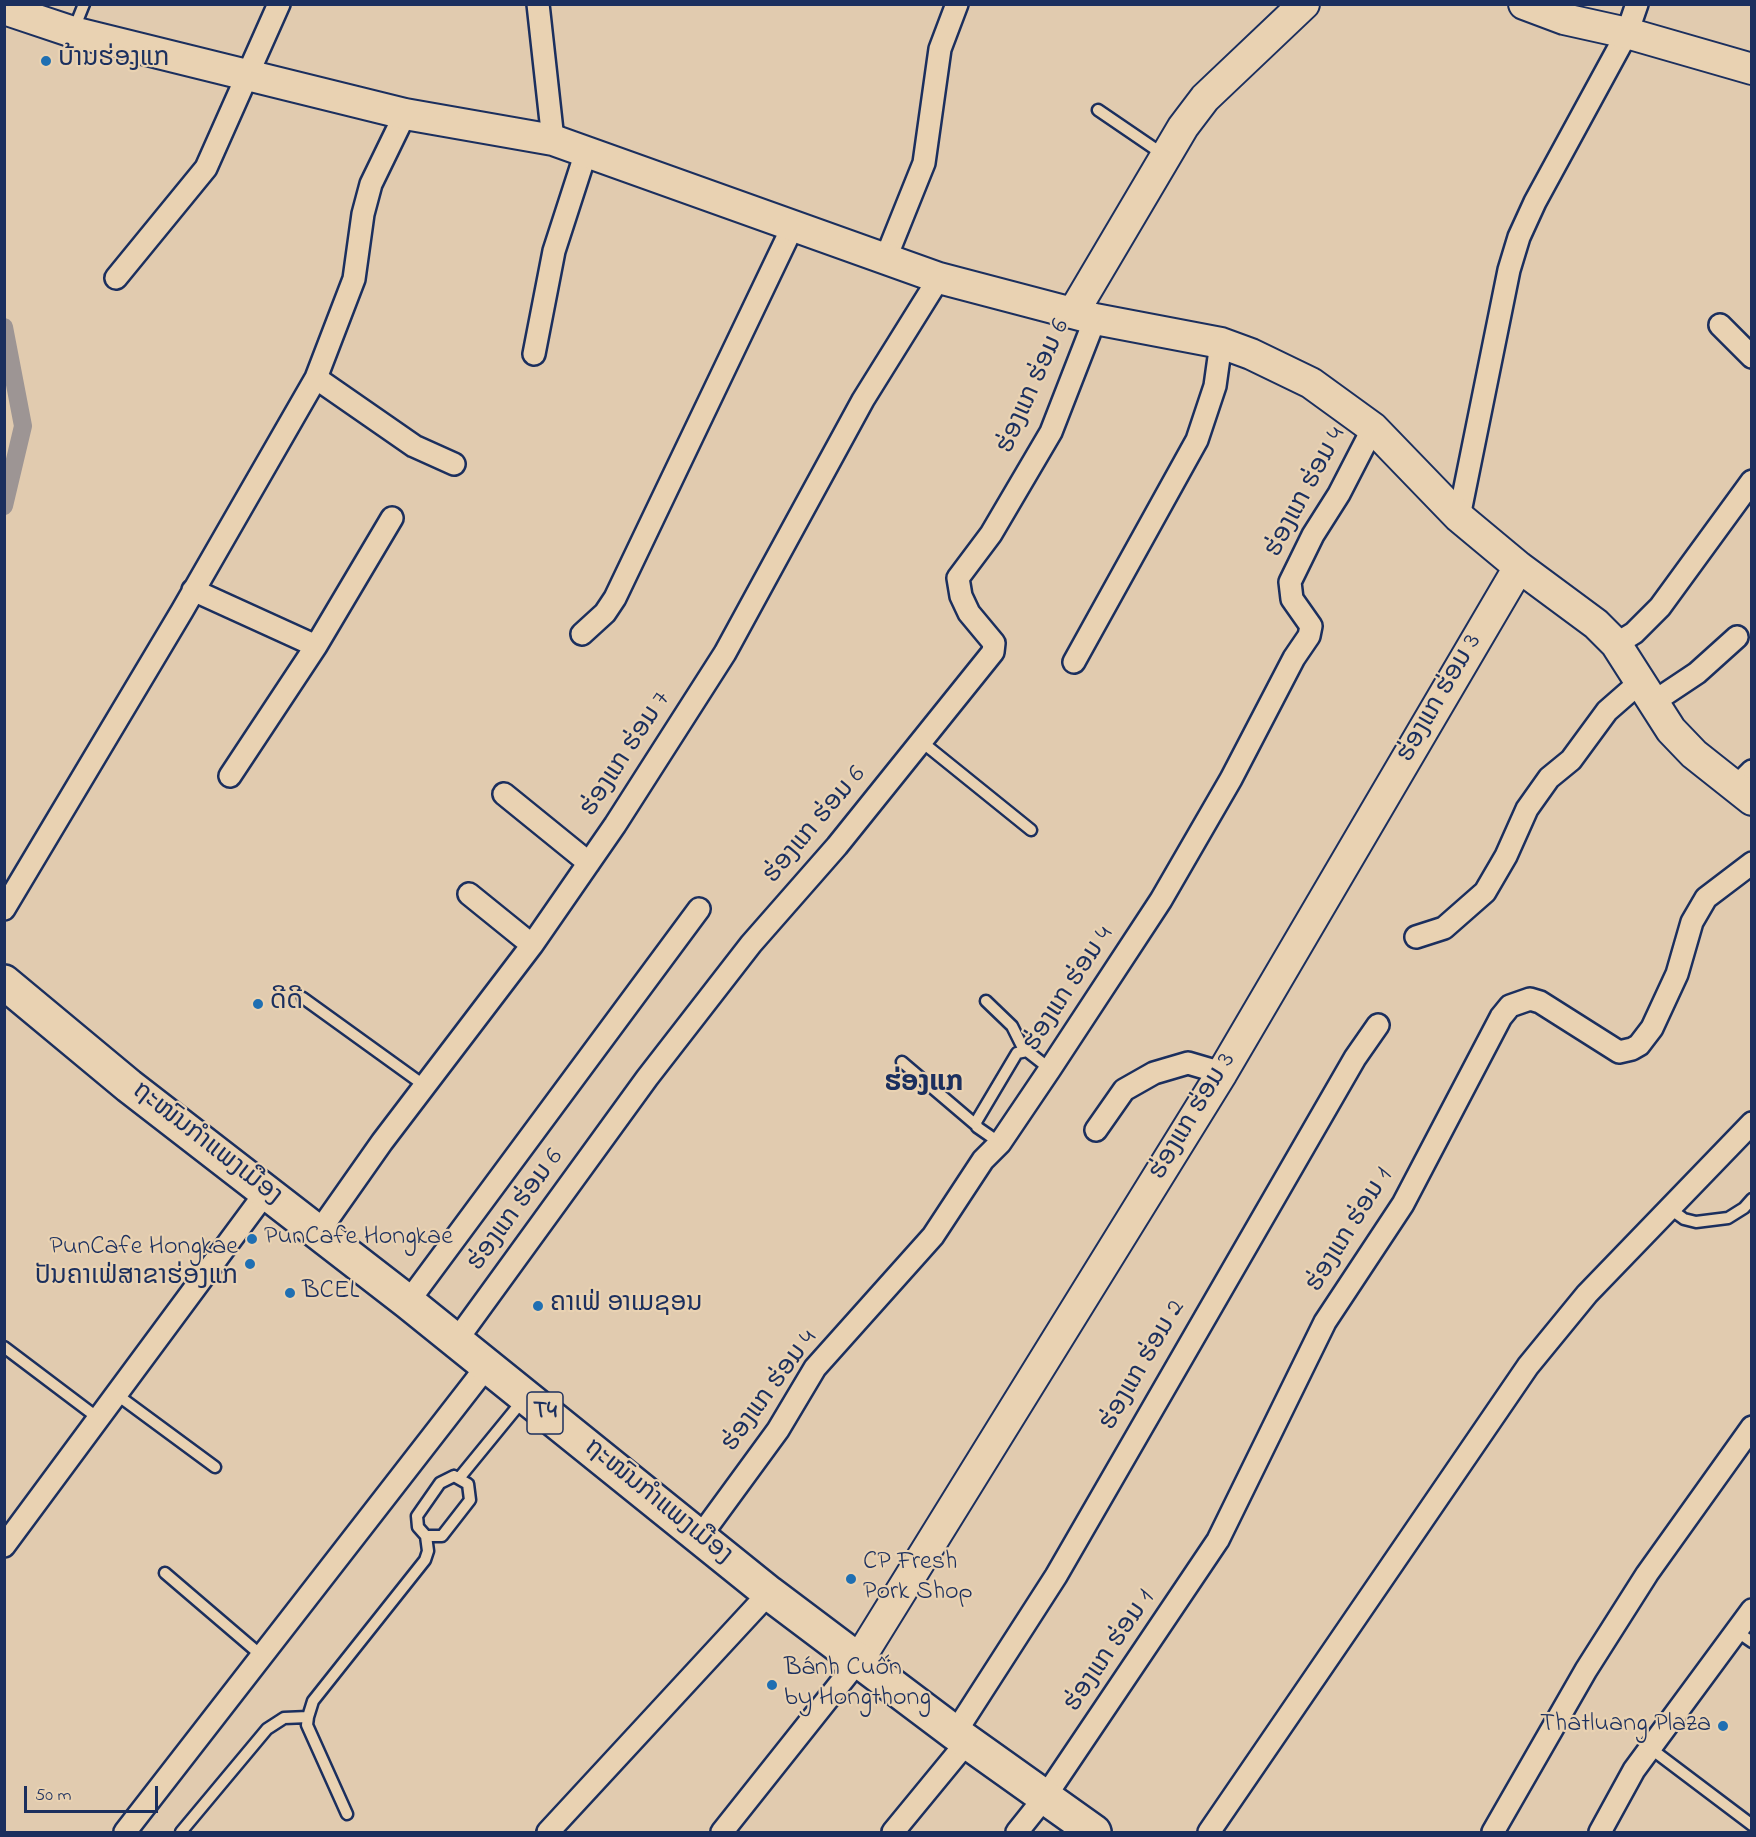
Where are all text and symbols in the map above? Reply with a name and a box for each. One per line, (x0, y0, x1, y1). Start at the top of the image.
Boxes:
place label: ບ້ານຮ່ອງແກ (58, 45, 169, 77)
marker: ບ້ານຮ່ອງແກ (39, 54, 53, 68)
street label: ຮ່ອງແກ ຮ່ອມ 6 (992, 315, 1078, 459)
street label: ຮ່ອງແກ ຮ່ອມ 4 (1260, 423, 1354, 563)
street label: ຮ່ອງແກ ຮ່ອມ 3 (1392, 629, 1490, 769)
street label: ຮ່ອງແກ ຮ່ອມ 7 (575, 687, 679, 823)
street label: ຮ່ອງແກ ຮ່ອມ 6 (758, 761, 874, 891)
street label: ຮ່ອງແກ ຮ່ອມ 4 (1018, 922, 1122, 1058)
place label: ດີດີ (270, 988, 303, 1020)
marker: ດີດີ (251, 997, 265, 1011)
street label: ຮ່ອງແກ ຮ່ອມ 3 (1144, 1048, 1244, 1186)
district label: ຮ່ອງແກ (885, 1068, 963, 1102)
street label: ຖະໜົນກຳແພງເມືອງ (125, 1077, 287, 1213)
street label: ຮ່ອງແກ ຮ່ອມ 6 (462, 1144, 572, 1278)
street label: ຮ່ອງແກ ຮ່ອມ 1 (1301, 1163, 1401, 1299)
place label: PunCafe Hongkae (264, 1223, 453, 1255)
marker: PunCafe Hongkae (245, 1232, 259, 1246)
place label: PunCafe Hongkae ປັນຄາເຟ່ສາຂາຮ່ອງແກ (35, 1233, 238, 1294)
marker: PunCafe Hongkae ປັນຄາເຟ່ສາຂາຮ່ອງແກ (243, 1257, 257, 1271)
place label: BCEL (302, 1277, 359, 1309)
marker: BCEL (283, 1286, 297, 1300)
place label: ຄາເຟ່ ອາເມຊອນ (550, 1290, 702, 1322)
street label: ຮ່ອງແກ ຮ່ອມ 2 (1094, 1295, 1194, 1437)
marker: ຄາເຟ່ ອາເມຊອນ (531, 1299, 545, 1313)
street label: ຮ່ອງແກ ຮ່ອມ 4 (716, 1325, 826, 1459)
road number: T4 (527, 1392, 563, 1434)
street label: ຖະໜົນກຳແພງເມືອງ (576, 1434, 738, 1572)
place label: CP Fresh Pork Shop (863, 1548, 973, 1610)
marker: CP Fresh Pork Shop (844, 1572, 858, 1586)
street label: ຮ່ອງແກ ຮ່ອມ 1 (1059, 1585, 1163, 1719)
place label: Bánh Cuốn by Hongthong (784, 1654, 931, 1715)
marker: Bánh Cuốn by Hongthong (765, 1678, 779, 1692)
place label: Thatluang Plaza (1540, 1710, 1711, 1742)
marker: Thatluang Plaza (1716, 1719, 1730, 1733)
scale bar (27, 1774, 160, 1812)
text: 50 m (35, 1783, 72, 1809)

